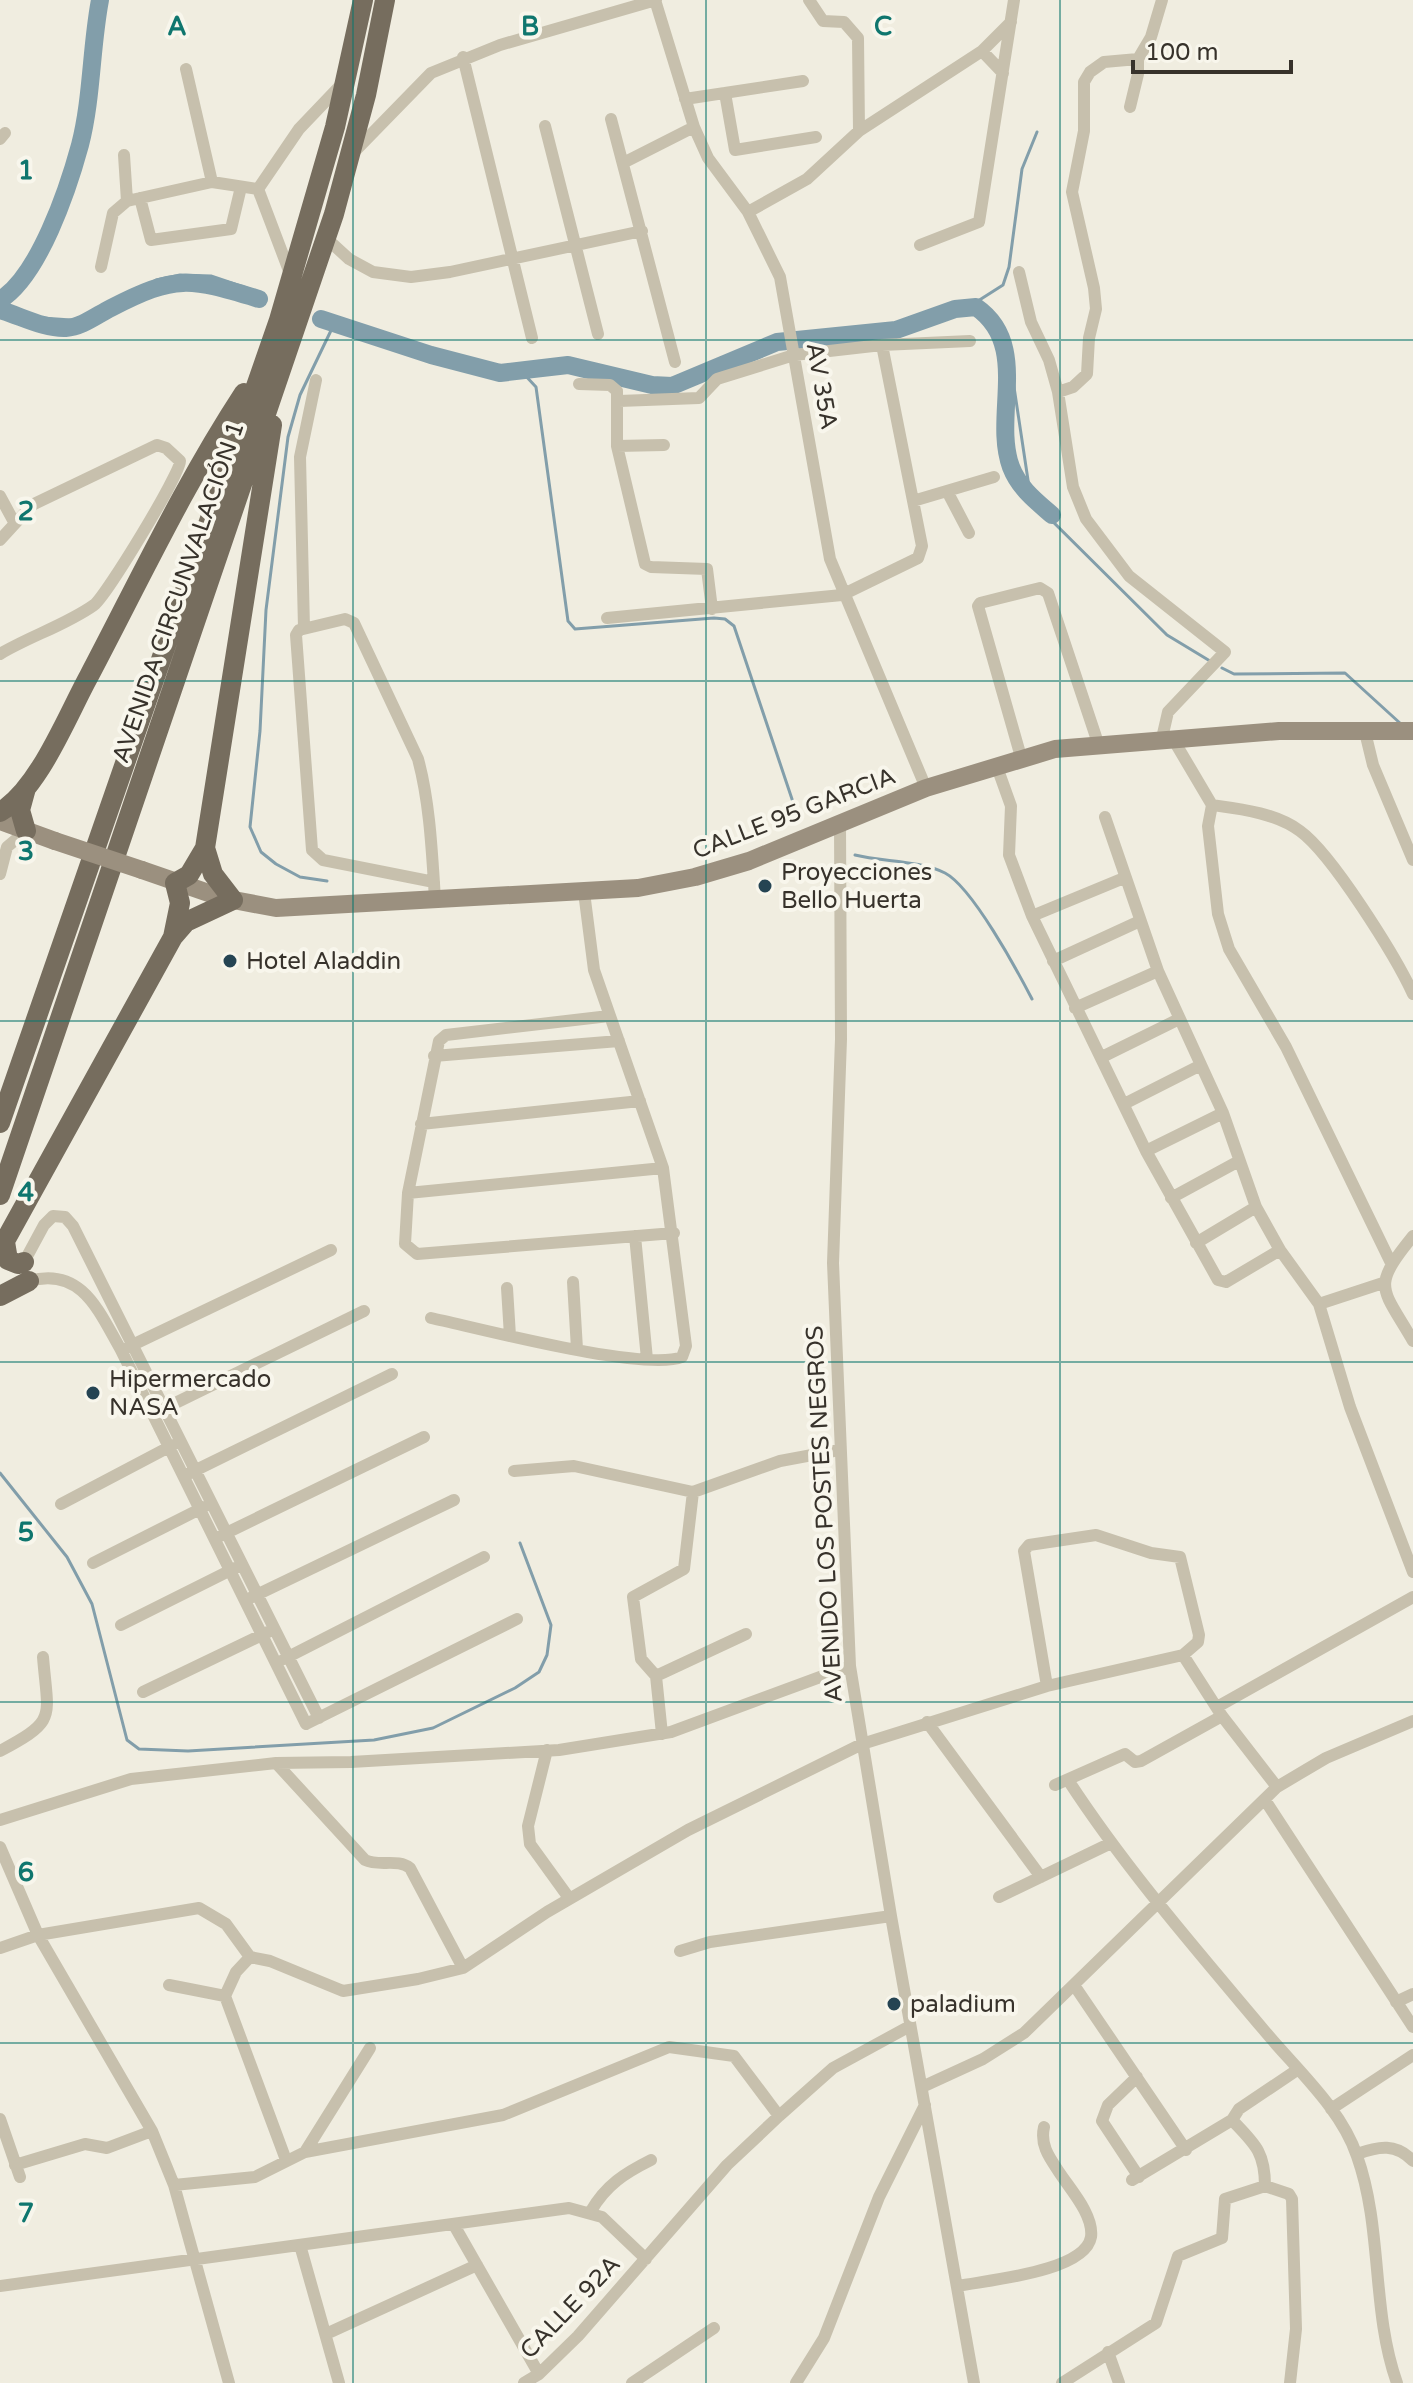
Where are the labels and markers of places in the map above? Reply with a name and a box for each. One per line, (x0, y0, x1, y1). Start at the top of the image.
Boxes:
place label: Proyecciones Bello Huerta (781, 858, 932, 915)
marker: Proyecciones Bello Huerta (756, 877, 774, 895)
place label: Hotel Aladdin (246, 947, 401, 976)
marker: Hotel Aladdin (221, 952, 239, 970)
place label: Hipermercado NASA (109, 1365, 271, 1422)
marker: Hipermercado NASA (84, 1384, 102, 1402)
place label: paladium (910, 1990, 1016, 2019)
marker: paladium (885, 1995, 903, 2013)

